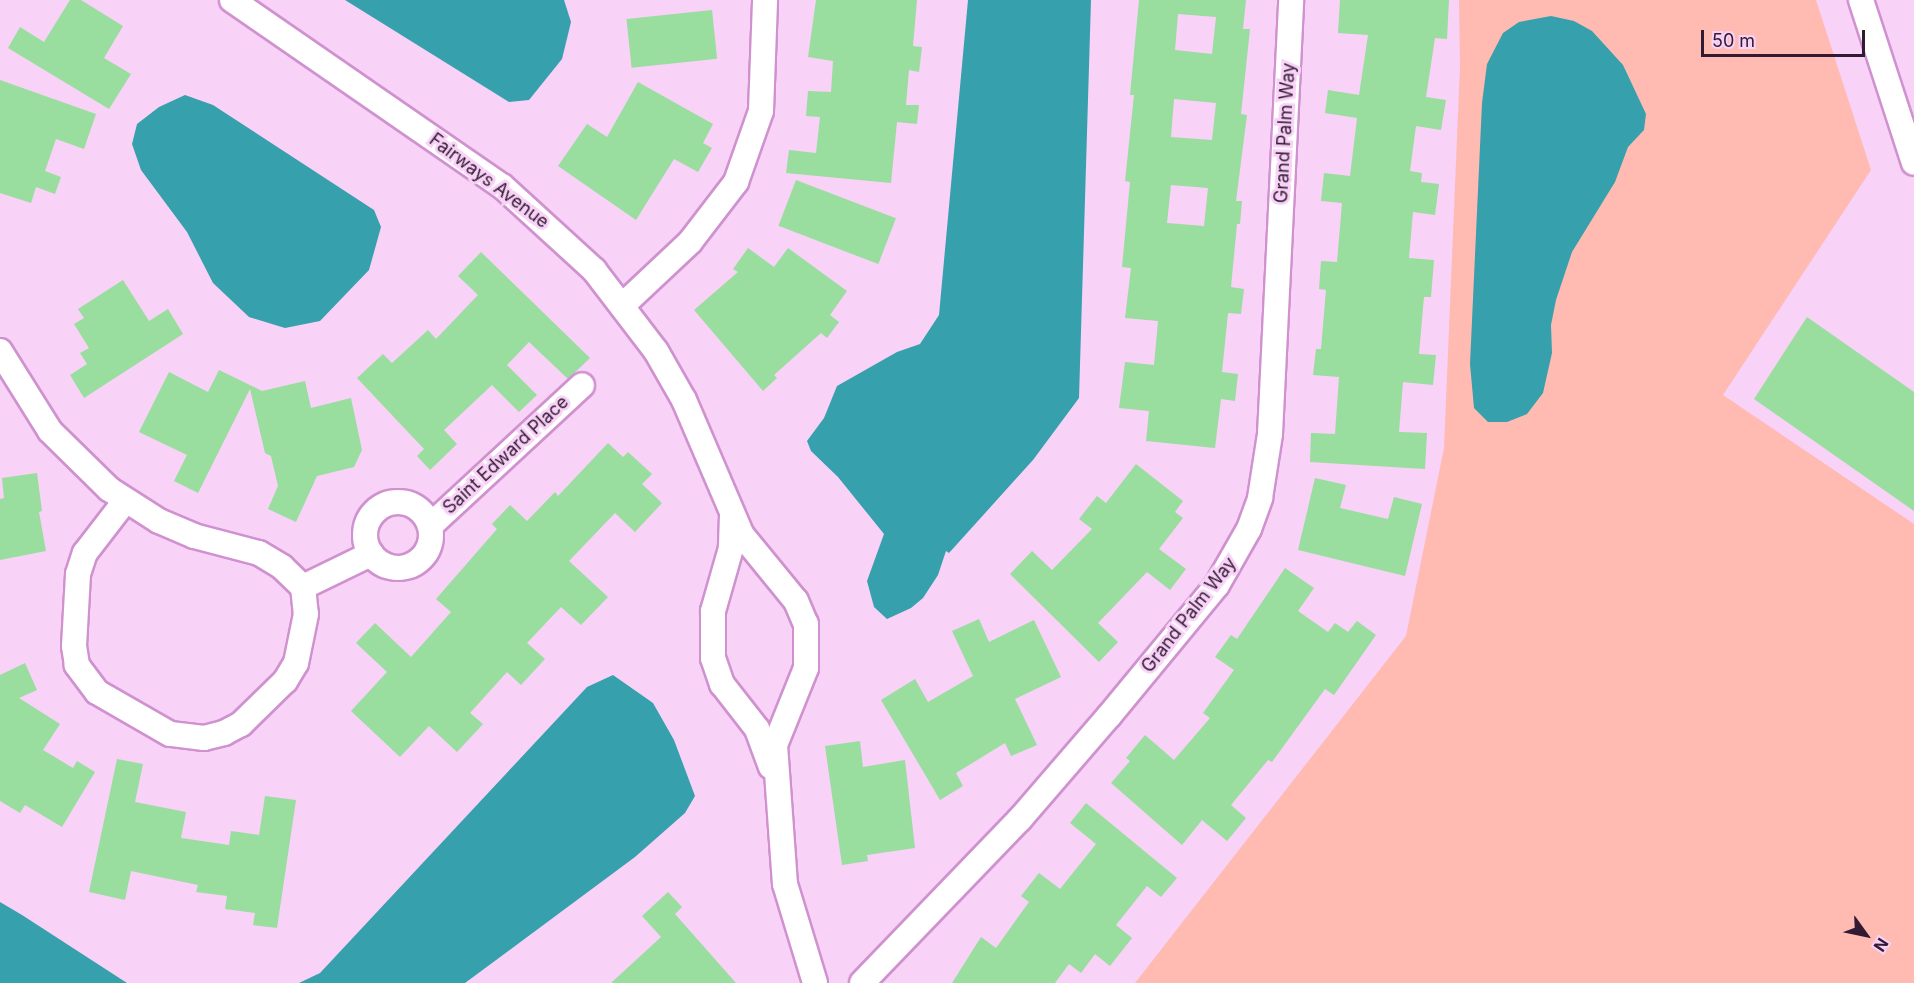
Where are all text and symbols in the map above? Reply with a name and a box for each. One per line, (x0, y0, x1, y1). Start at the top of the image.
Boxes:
scale bar (1704, 18, 1868, 56)
text: 50 m (1712, 30, 1755, 51)
street label: Grand Palm Way (1271, 62, 1299, 204)
street label: Fairways Avenue (425, 129, 553, 233)
street label: Saint Edward Place (439, 391, 573, 519)
street label: Grand Palm Way (1137, 553, 1241, 677)
north arrow (1836, 905, 1896, 965)
text: N (1869, 934, 1893, 955)

